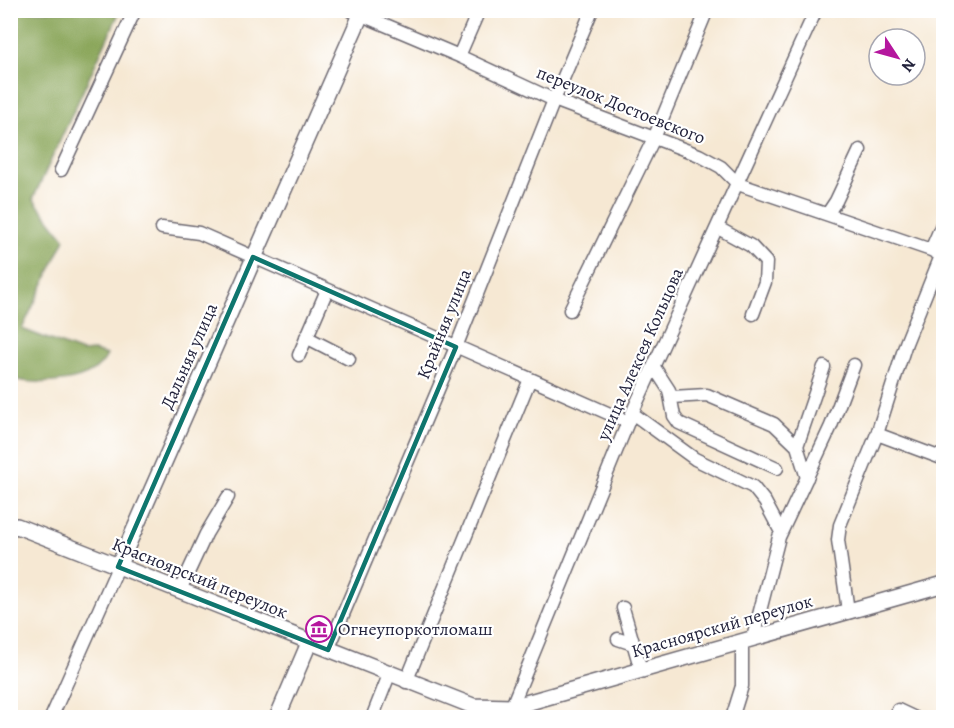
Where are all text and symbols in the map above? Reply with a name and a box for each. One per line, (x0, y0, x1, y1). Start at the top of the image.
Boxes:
north arrow (867, 27, 927, 87)
text: N (896, 54, 921, 77)
street label: переулок Достоевского (533, 60, 709, 150)
street label: улица Алексея Кольцова (591, 263, 689, 445)
street label: Крайняя улица (411, 265, 477, 383)
street label: Дальняя улица (155, 298, 223, 413)
street label: Красноярский переулок (109, 532, 291, 624)
street label: Красноярский переулок (629, 589, 815, 663)
museum icon: Огнеупоркотломаш (304, 614, 334, 644)
place label: Огнеупоркотломаш (338, 617, 493, 641)

